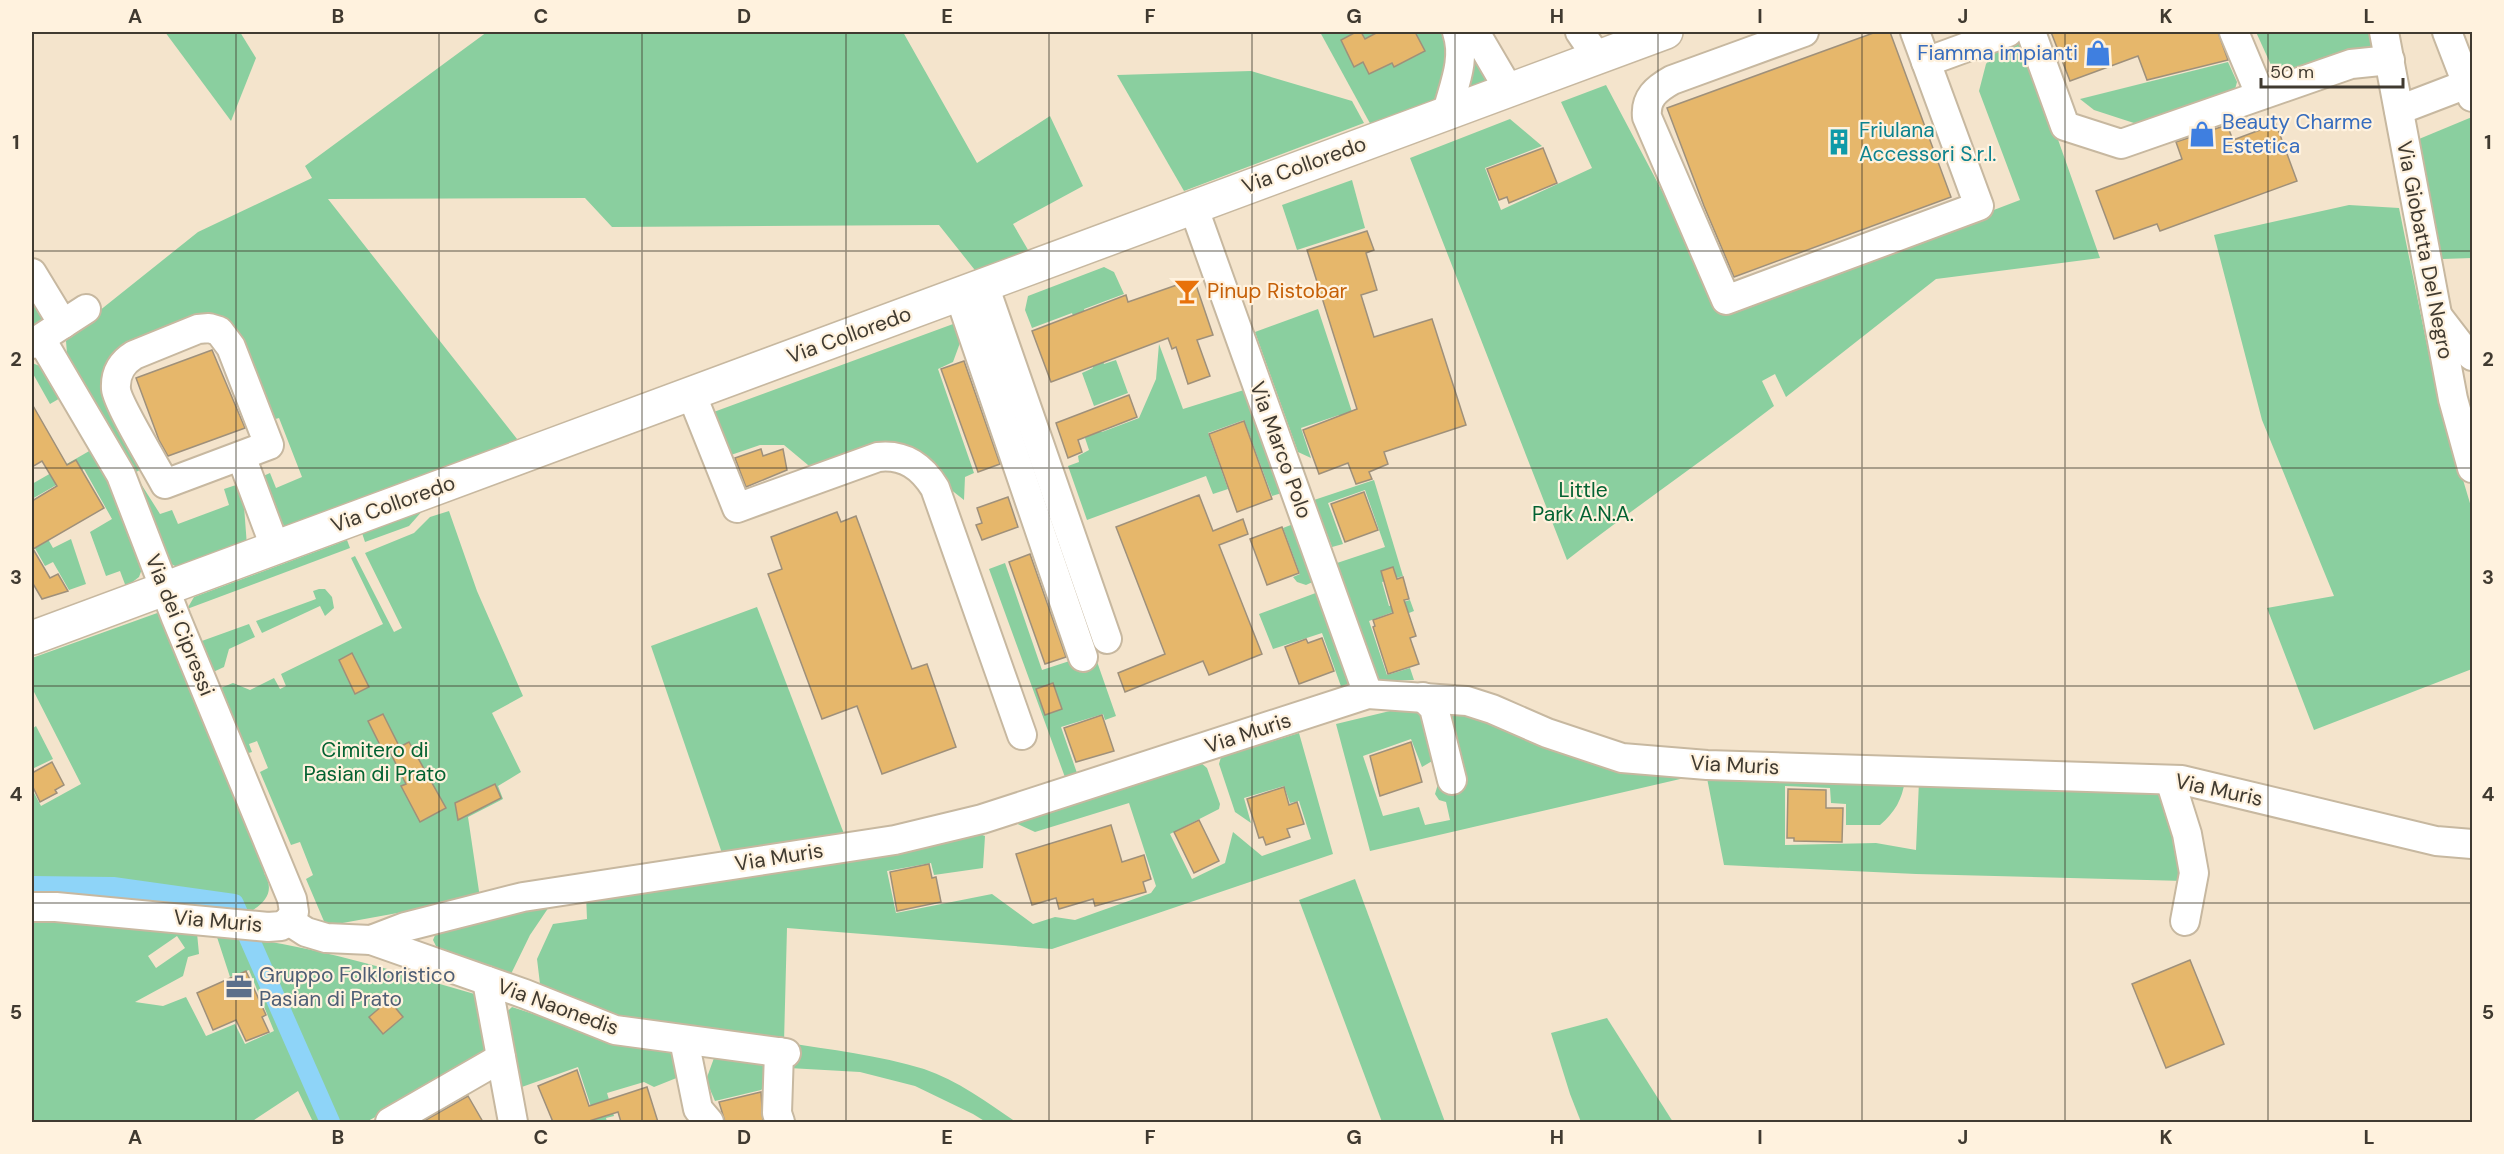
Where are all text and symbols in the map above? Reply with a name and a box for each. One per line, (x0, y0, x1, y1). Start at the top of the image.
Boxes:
text: A (128, 3, 142, 29)
text: B (332, 3, 344, 29)
text: C (534, 3, 548, 29)
text: D (737, 3, 751, 29)
text: E (941, 3, 953, 29)
text: F (1144, 3, 1156, 29)
text: G (1346, 3, 1362, 29)
text: H (1550, 3, 1564, 29)
text: I (1757, 3, 1763, 29)
text: J (1958, 3, 1968, 29)
text: K (2159, 3, 2173, 29)
text: L (2363, 3, 2375, 29)
shop icon: Fiamma impianti (2083, 38, 2113, 68)
place label: Fiamma impianti (1917, 39, 2078, 67)
scale bar (2261, 51, 2404, 89)
text: 50 m (2270, 60, 2314, 84)
place label: Beauty Charme Estetica (2222, 108, 2373, 160)
place label: Friulana Accessori S.r.l. (1859, 116, 1997, 168)
shop icon: Beauty Charme Estetica (2187, 119, 2217, 149)
building icon: Friulana Accessori S.r.l. (1824, 127, 1854, 157)
text: 1 (12, 129, 20, 155)
text: 1 (2484, 129, 2492, 155)
street label: Via Colloredo (1238, 130, 1370, 200)
street label: Via Giobatta Del Negro (2390, 138, 2460, 362)
bar icon: Pinup Ristobar (1172, 276, 1202, 306)
place label: Pinup Ristobar (1207, 277, 1348, 305)
street label: Via Colloredo (783, 300, 915, 370)
text: 2 (10, 346, 22, 372)
text: 2 (2482, 346, 2494, 372)
street label: Via Marco Polo (1243, 378, 1319, 522)
street label: Via Colloredo (327, 469, 459, 539)
park label: Little Park A.N.A. (1532, 476, 1634, 528)
street label: Via dei Cipressi (139, 550, 221, 700)
text: 3 (10, 564, 22, 590)
text: 3 (2482, 564, 2494, 590)
street label: Via Muris (1201, 706, 1295, 760)
park label: Cimitero di Pasian di Prato (303, 736, 447, 788)
street label: Via Muris (1690, 749, 1780, 781)
street label: Via Muris (2172, 767, 2266, 813)
text: 4 (10, 781, 23, 807)
text: 4 (2482, 781, 2495, 807)
street label: Via Muris (733, 836, 825, 878)
street label: Via Muris (172, 903, 264, 939)
place label: Gruppo Folkloristico Pasian di Prato (259, 961, 455, 1013)
office icon: Gruppo Folkloristico Pasian di Prato (224, 972, 254, 1002)
street label: Via Naonedis (493, 972, 623, 1042)
text: 5 (10, 999, 22, 1025)
text: 5 (2482, 999, 2494, 1025)
text: A (128, 1124, 142, 1150)
text: B (332, 1124, 344, 1150)
text: C (534, 1124, 548, 1150)
text: D (737, 1124, 751, 1150)
text: E (941, 1124, 953, 1150)
text: F (1144, 1124, 1156, 1150)
text: G (1346, 1124, 1362, 1150)
text: H (1550, 1124, 1564, 1150)
text: I (1757, 1124, 1763, 1150)
text: J (1958, 1124, 1968, 1150)
text: K (2159, 1124, 2173, 1150)
text: L (2363, 1124, 2375, 1150)

